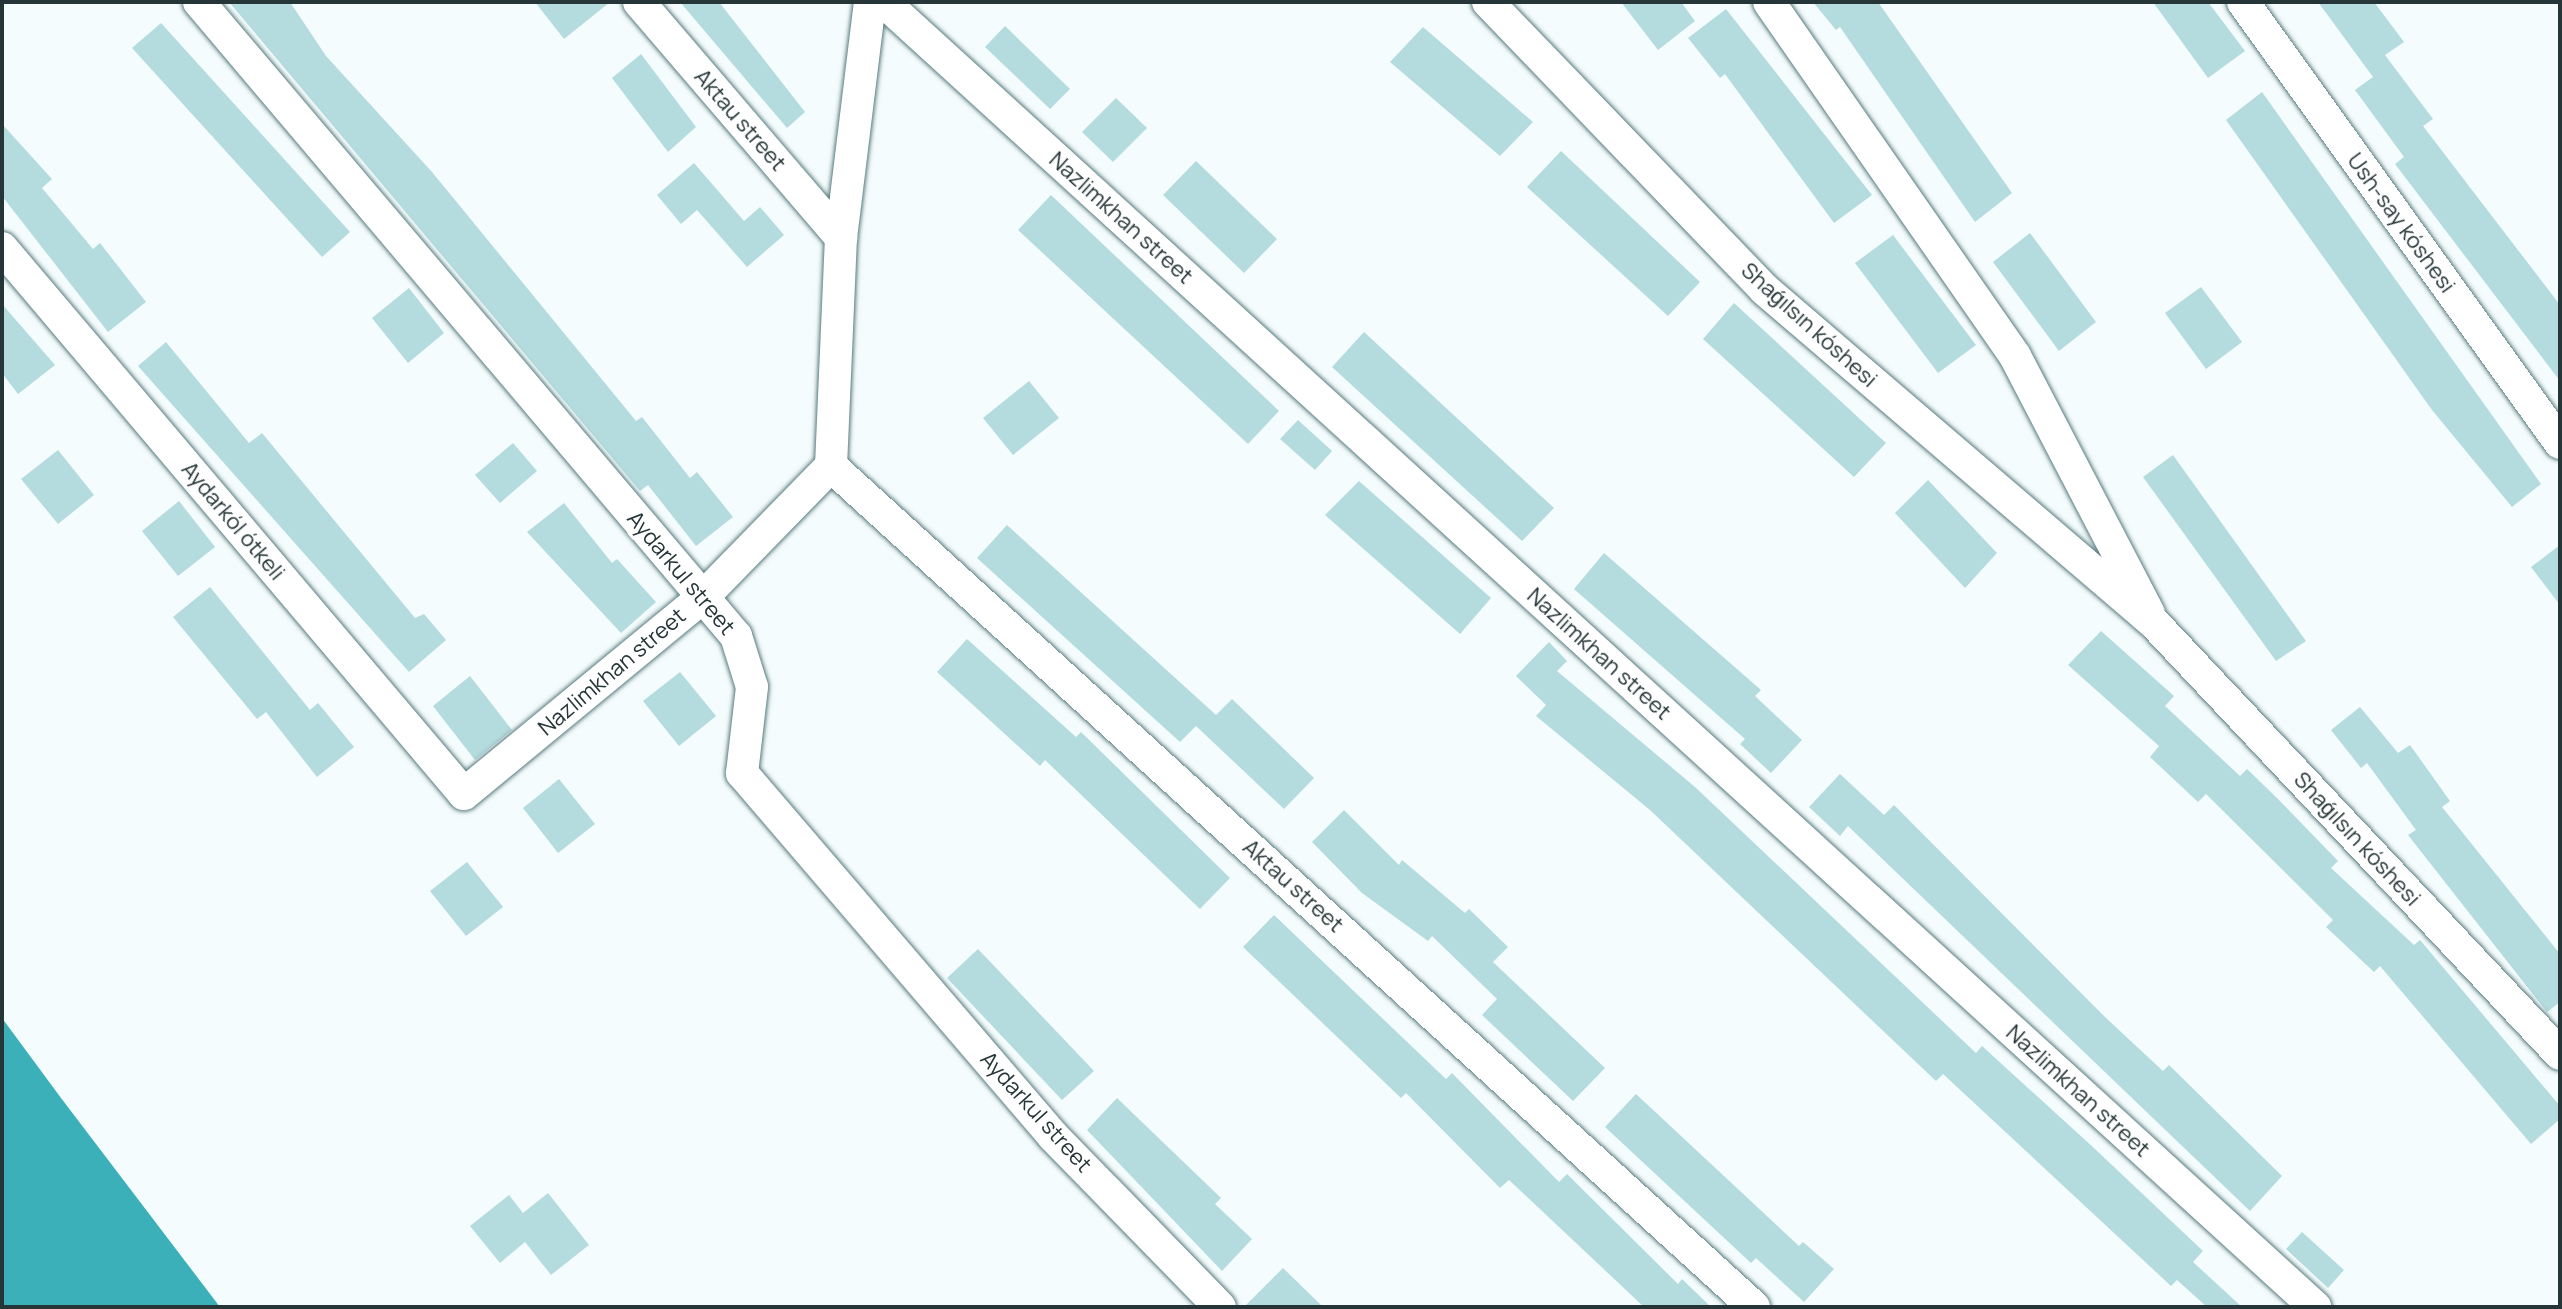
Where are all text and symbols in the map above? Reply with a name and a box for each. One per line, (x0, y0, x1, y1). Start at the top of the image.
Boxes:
street label: Aktau street (689, 64, 791, 176)
street label: Nazlimkhan street (1044, 147, 1198, 289)
street label: Ush-say kóshesi (2341, 148, 2461, 298)
street label: Shaǵılsın kóshesi (1736, 257, 1882, 393)
street label: Aydarkól ótkeli (176, 457, 290, 585)
street label: Aydarkul street (622, 506, 740, 640)
street label: Nazlimkhan street (1522, 583, 1676, 725)
street label: Nazlimkhan street (533, 603, 691, 741)
street label: Shaǵılsın kóshesi (2288, 767, 2426, 911)
street label: Aktau street (1237, 834, 1349, 938)
street label: Nazlimkhan street (2001, 1020, 2155, 1162)
street label: Aydarkul street (975, 1046, 1097, 1178)

